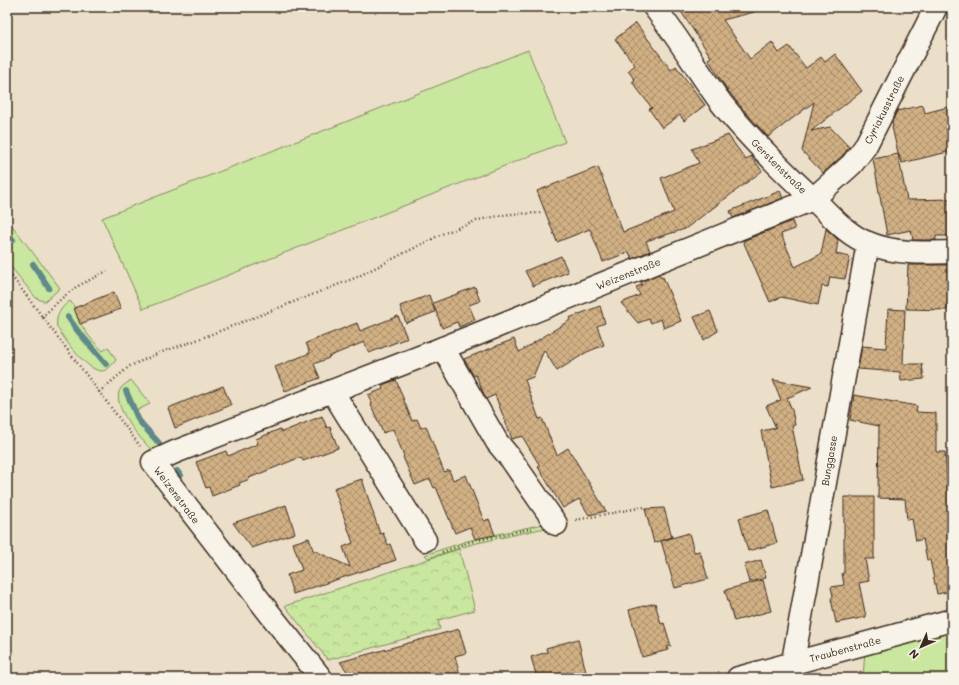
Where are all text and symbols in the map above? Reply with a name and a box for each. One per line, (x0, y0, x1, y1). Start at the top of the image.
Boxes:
street label: Cyriakusstraße (861, 73, 907, 146)
street label: Gerstenstraße (748, 136, 810, 197)
street label: Weizenstraße (594, 254, 663, 293)
street label: Bunggasse (818, 434, 840, 487)
street label: Weizenstraße (151, 463, 203, 527)
north arrow (901, 627, 941, 667)
street label: Traubenstraße (808, 633, 882, 665)
text: N (905, 646, 922, 663)

